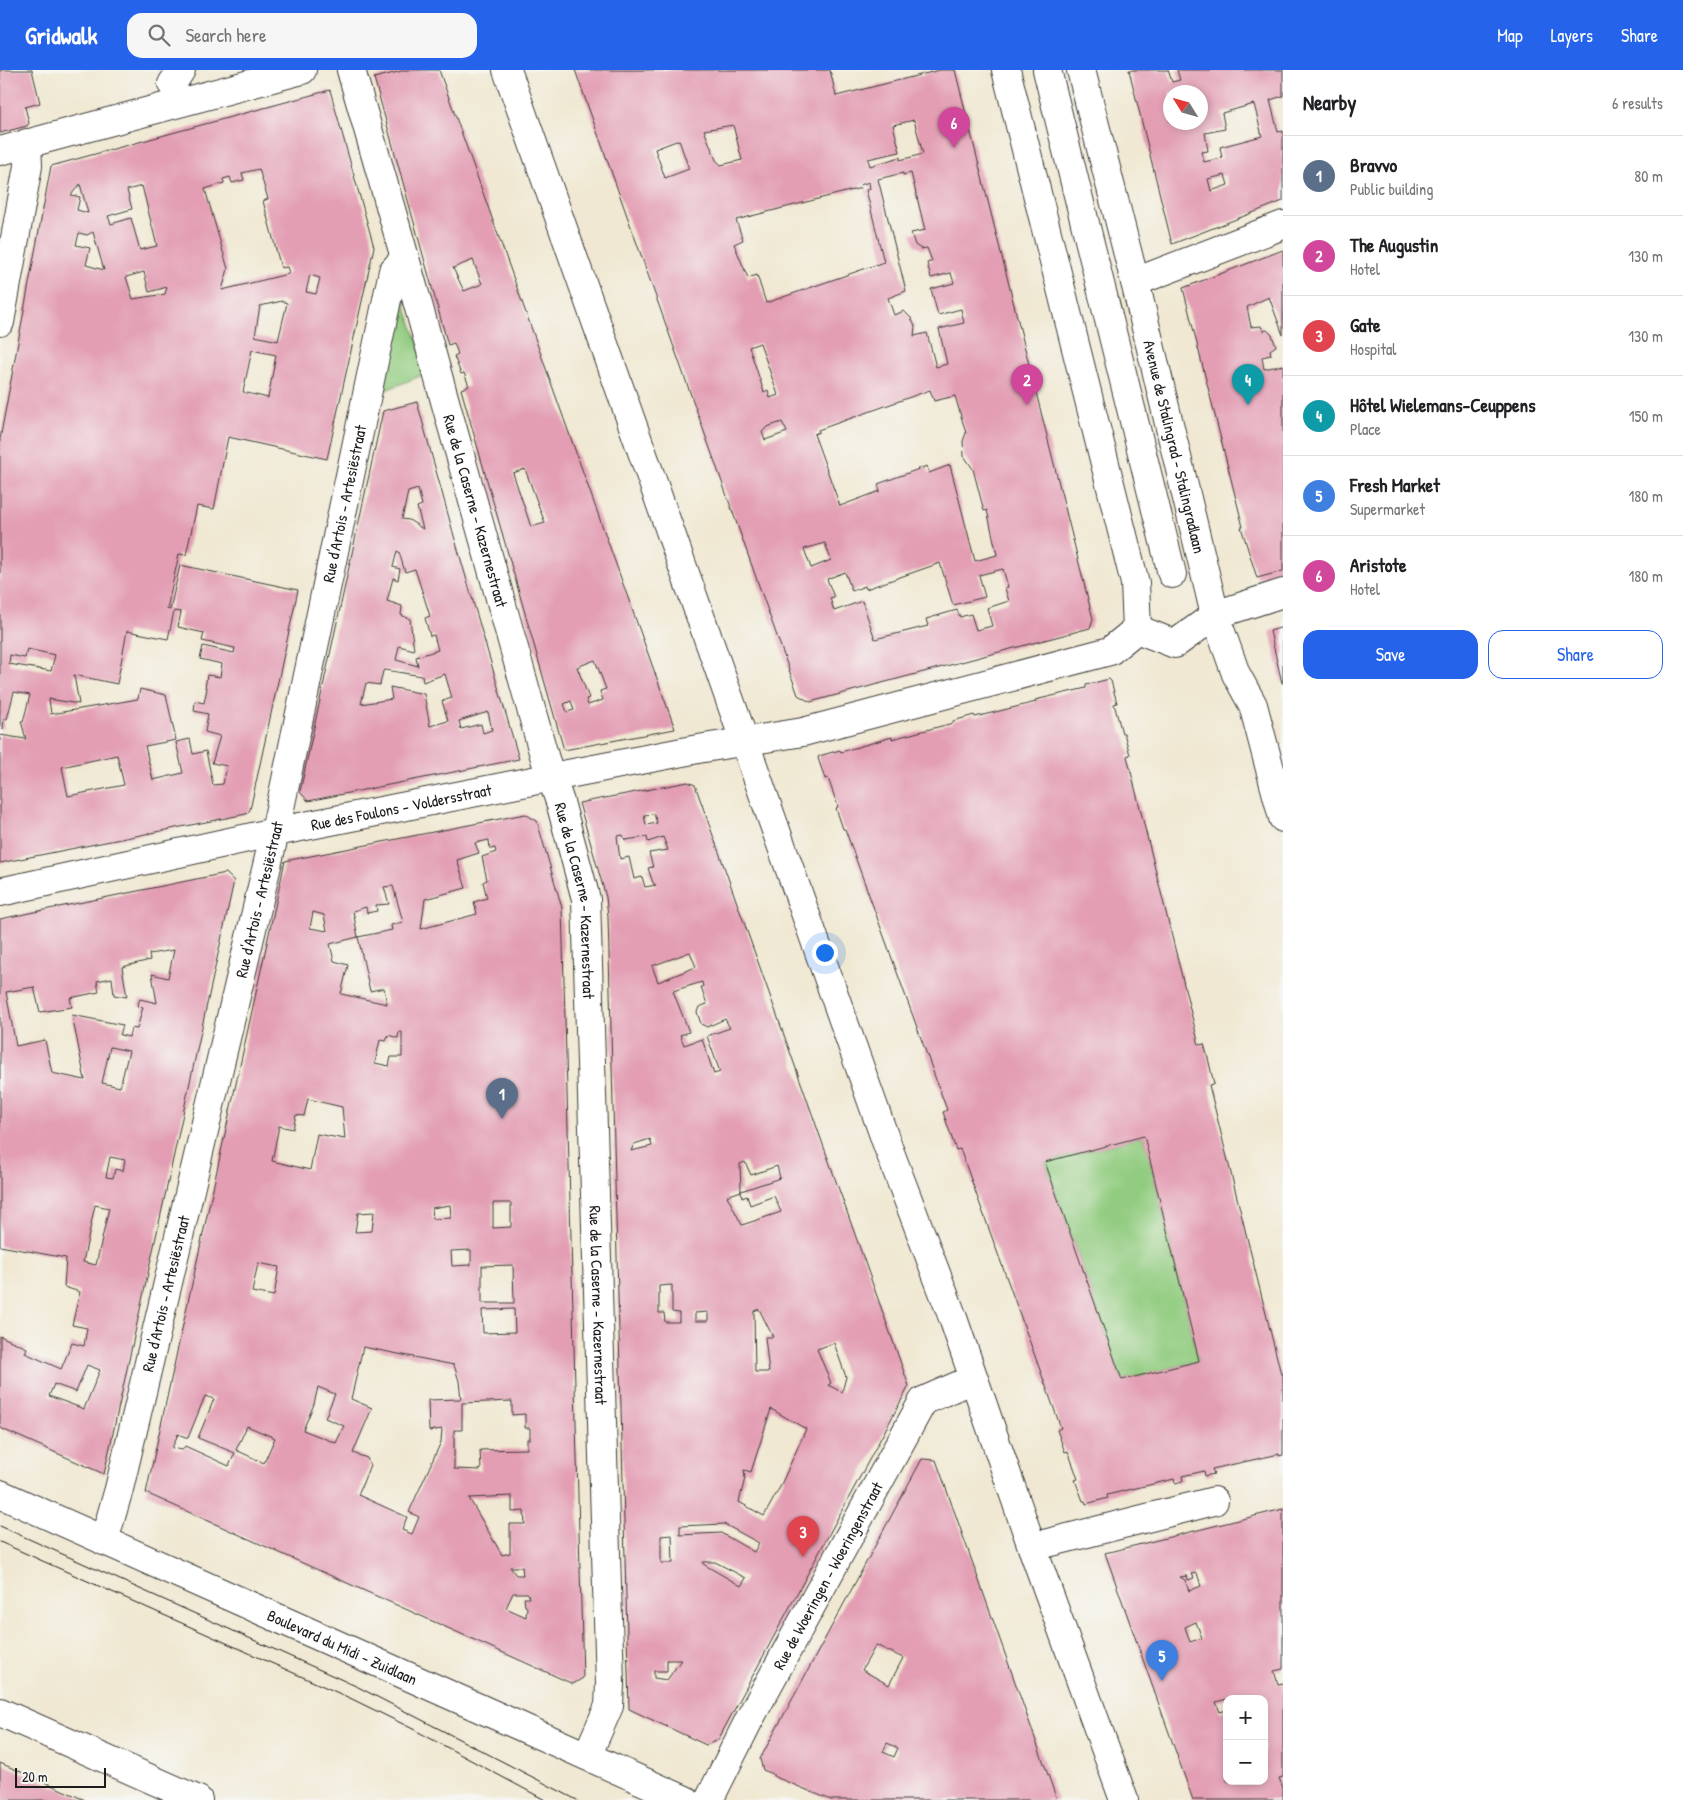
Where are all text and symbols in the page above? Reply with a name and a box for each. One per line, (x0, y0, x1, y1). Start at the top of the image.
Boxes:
search box (127, 13, 477, 58)
text: Gridwalk (25, 19, 97, 51)
icon: search (145, 21, 173, 49)
text: Search here (185, 22, 267, 48)
text: Map (1497, 23, 1523, 48)
text: Layers (1551, 23, 1593, 48)
text: Share (1621, 23, 1658, 48)
north arrow (1163, 85, 1208, 130)
text: Nearby (1303, 88, 1356, 117)
text: 6 results (1612, 92, 1663, 114)
pin: 6 (938, 107, 970, 148)
text: Bravvo (1350, 152, 1397, 178)
text: 1 (1316, 165, 1322, 187)
text: 80 m (1634, 165, 1663, 187)
text: Public building (1350, 178, 1433, 200)
text: The Augustin (1350, 232, 1438, 258)
text: 2 (1315, 245, 1323, 267)
text: 130 m (1628, 245, 1663, 267)
text: Hotel (1350, 258, 1380, 280)
text: Gate (1350, 312, 1381, 338)
text: 3 (1315, 325, 1323, 347)
text: 130 m (1628, 325, 1663, 347)
street label: Avenue de Stalingrad - Stalingradlaan (1138, 338, 1211, 555)
text: Hospital (1350, 338, 1397, 360)
pin: 2 (1011, 364, 1043, 405)
pin: 4 (1232, 364, 1264, 405)
text: Hôtel Wielemans-Ceuppens (1350, 392, 1535, 418)
text: 4 (1316, 405, 1322, 427)
text: 150 m (1629, 405, 1663, 427)
street label: Rue de la Caserne - Kazernestraat (438, 412, 513, 610)
text: Place (1350, 418, 1381, 440)
street label: Rue d'Artois - Artesiëstraat (317, 422, 371, 584)
text: Fresh Market (1350, 472, 1440, 498)
text: 5 (1316, 485, 1322, 507)
text: 180 m (1629, 485, 1663, 507)
text: Supermarket (1350, 498, 1425, 520)
text: Aristote (1350, 552, 1406, 578)
text: 6 (1316, 565, 1322, 587)
text: 180 m (1629, 565, 1663, 587)
text: Hotel (1350, 578, 1380, 600)
button: Save (1303, 630, 1478, 679)
button: Share (1488, 630, 1663, 679)
street label: Rue des Foulons - Voldersstraat (309, 778, 494, 836)
street label: Rue de la Caserne - Kazernestraat (550, 800, 600, 1000)
street label: Rue d'Artois - Artesiëstraat (230, 819, 288, 980)
your location (812, 940, 838, 966)
pin: 1 (486, 1078, 518, 1119)
street label: Rue de la Caserne - Kazernestraat (584, 1205, 612, 1405)
street label: Rue d'Artois - Artesiëstraat (136, 1213, 195, 1374)
street label: Rue de Woeringen - Woeringenstraat (768, 1477, 888, 1673)
pin: 3 (787, 1516, 819, 1557)
street label: Boulevard du Midi - Zuidlaan (264, 1604, 421, 1690)
pin: 5 (1146, 1640, 1178, 1681)
map controls (1223, 1695, 1268, 1785)
button: + (1223, 1695, 1268, 1740)
button: − (1223, 1740, 1268, 1785)
scale bar (15, 1765, 106, 1788)
text: 20 m (22, 1767, 48, 1786)

